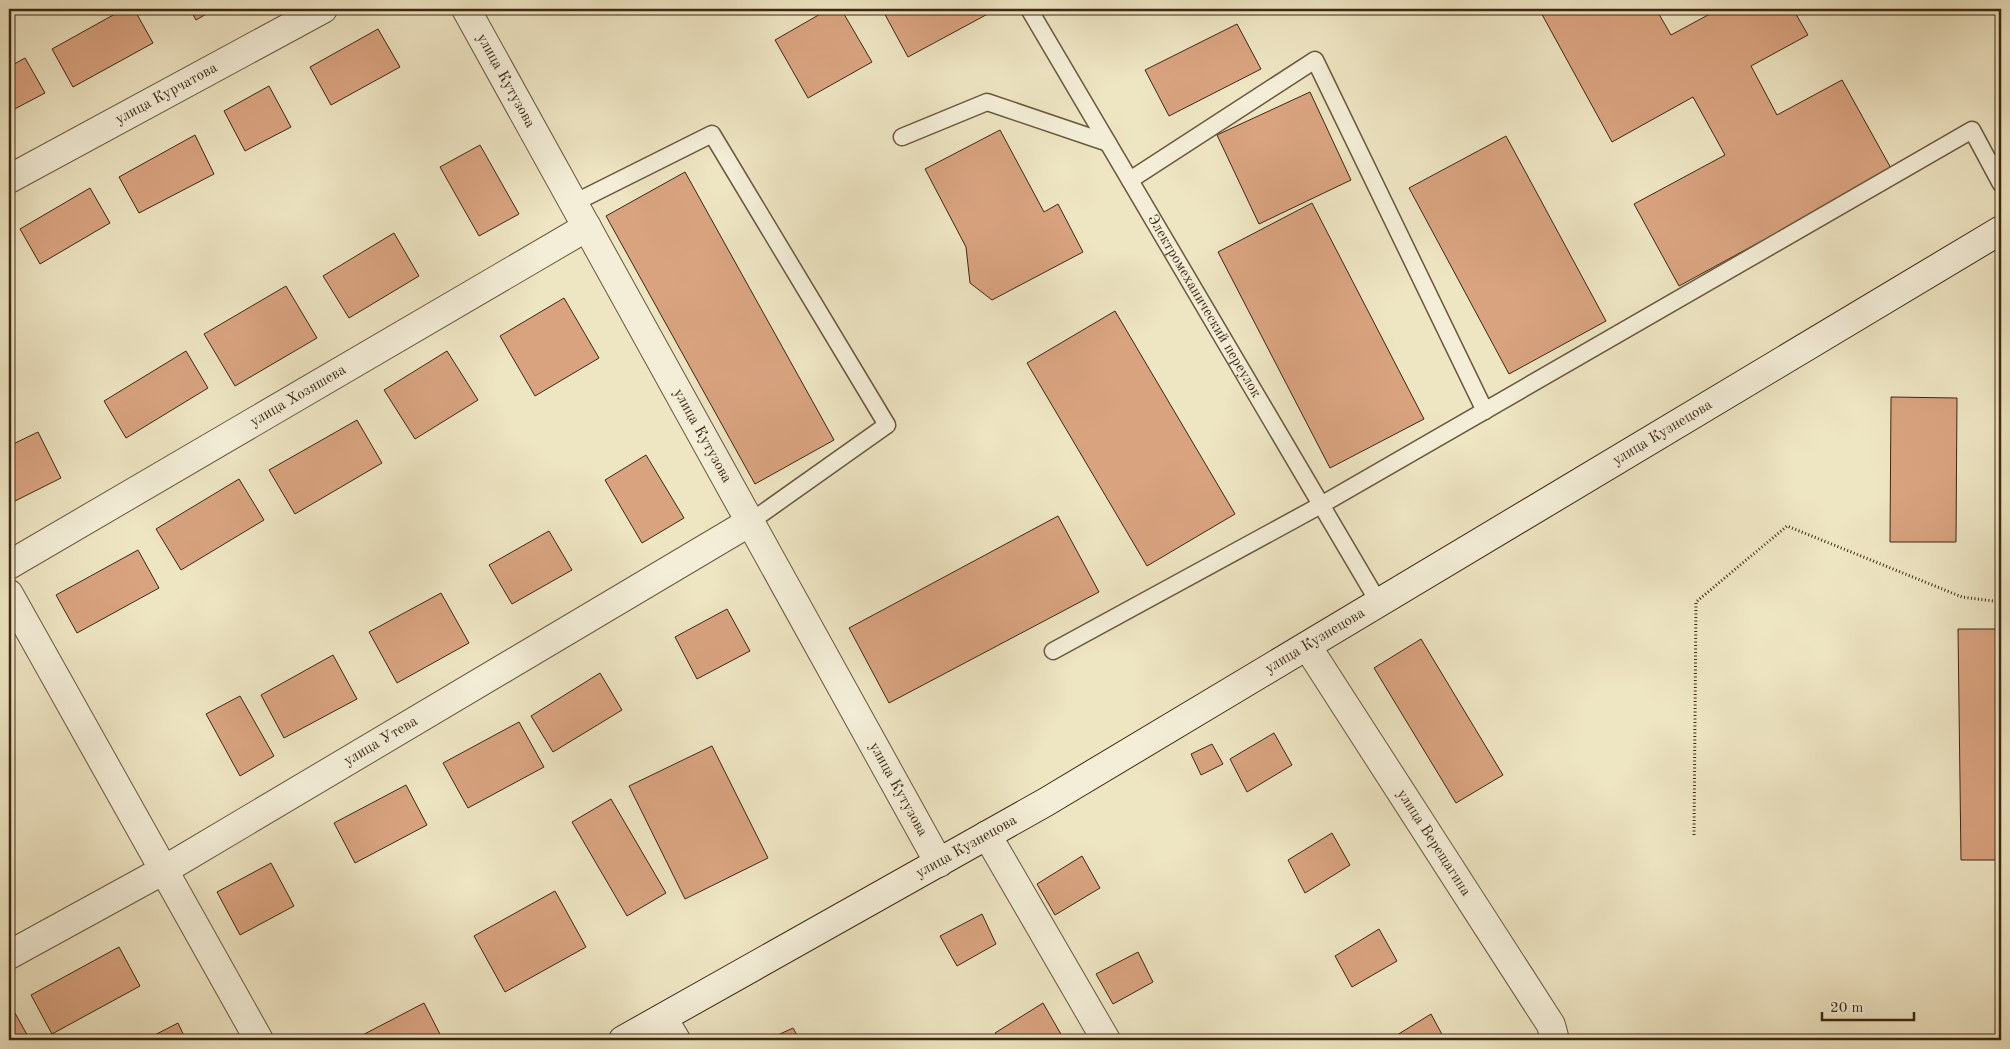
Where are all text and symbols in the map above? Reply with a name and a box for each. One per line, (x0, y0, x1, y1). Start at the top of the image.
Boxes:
street label: улица Кутузова (474, 31, 538, 131)
street label: улица Курчатова (113, 60, 220, 127)
street label: Электромеханический переулок (1145, 212, 1264, 401)
street label: улица Хозяшева (248, 362, 349, 430)
street label: улица Кутузова (670, 386, 735, 486)
street label: улица Кузнецова (1610, 397, 1716, 468)
street label: улица Кузнецова (1263, 605, 1368, 676)
street label: улица Утева (341, 713, 421, 769)
street label: улица Кутузова (866, 740, 930, 839)
street label: улица Верещагина (1394, 787, 1474, 899)
street label: улица Кузнецова (913, 812, 1020, 881)
scale bar (1822, 989, 1915, 1021)
text: 20 m (1830, 1001, 1864, 1016)

